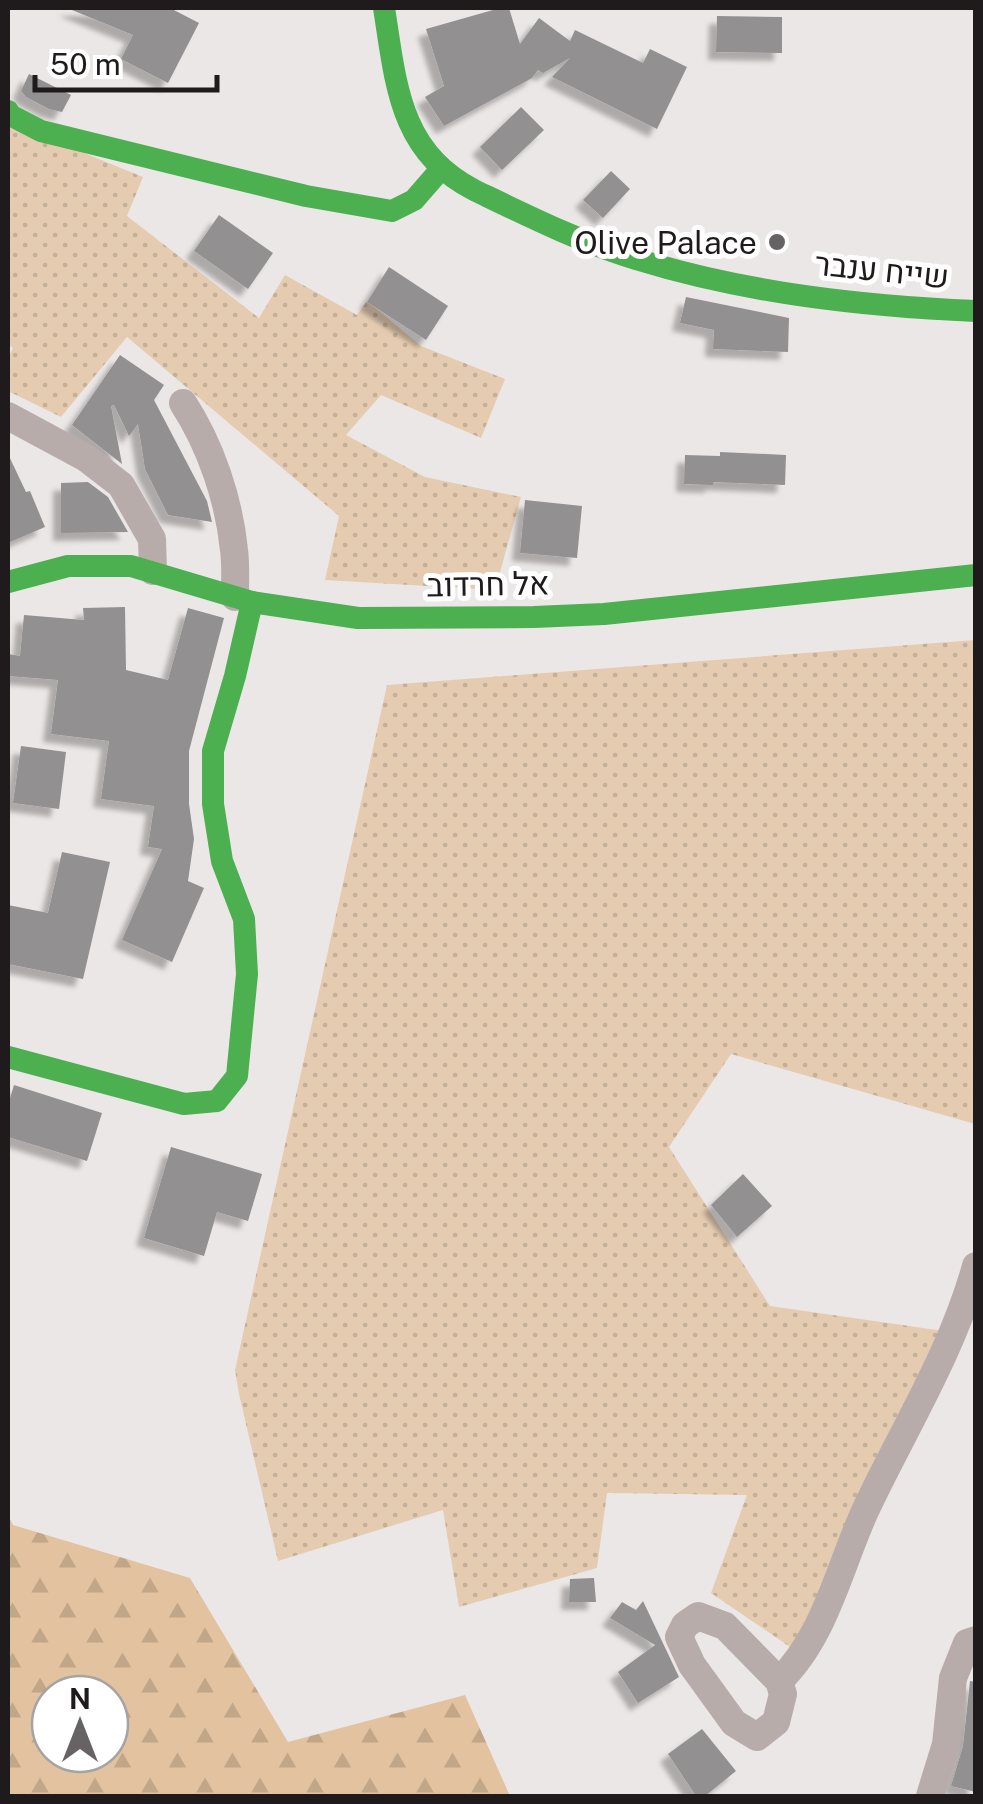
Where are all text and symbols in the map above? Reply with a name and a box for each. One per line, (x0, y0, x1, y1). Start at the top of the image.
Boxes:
scale bar (35, 30, 218, 92)
text: 50 m (50, 46, 121, 82)
place label: Olive Palace (574, 224, 757, 261)
marker: Olive Palace (766, 231, 788, 253)
street label: שייח ענבר (813, 245, 951, 295)
street label: אל חרדוב (426, 564, 550, 604)
north arrow (30, 1674, 130, 1774)
text: N (69, 1682, 91, 1715)

